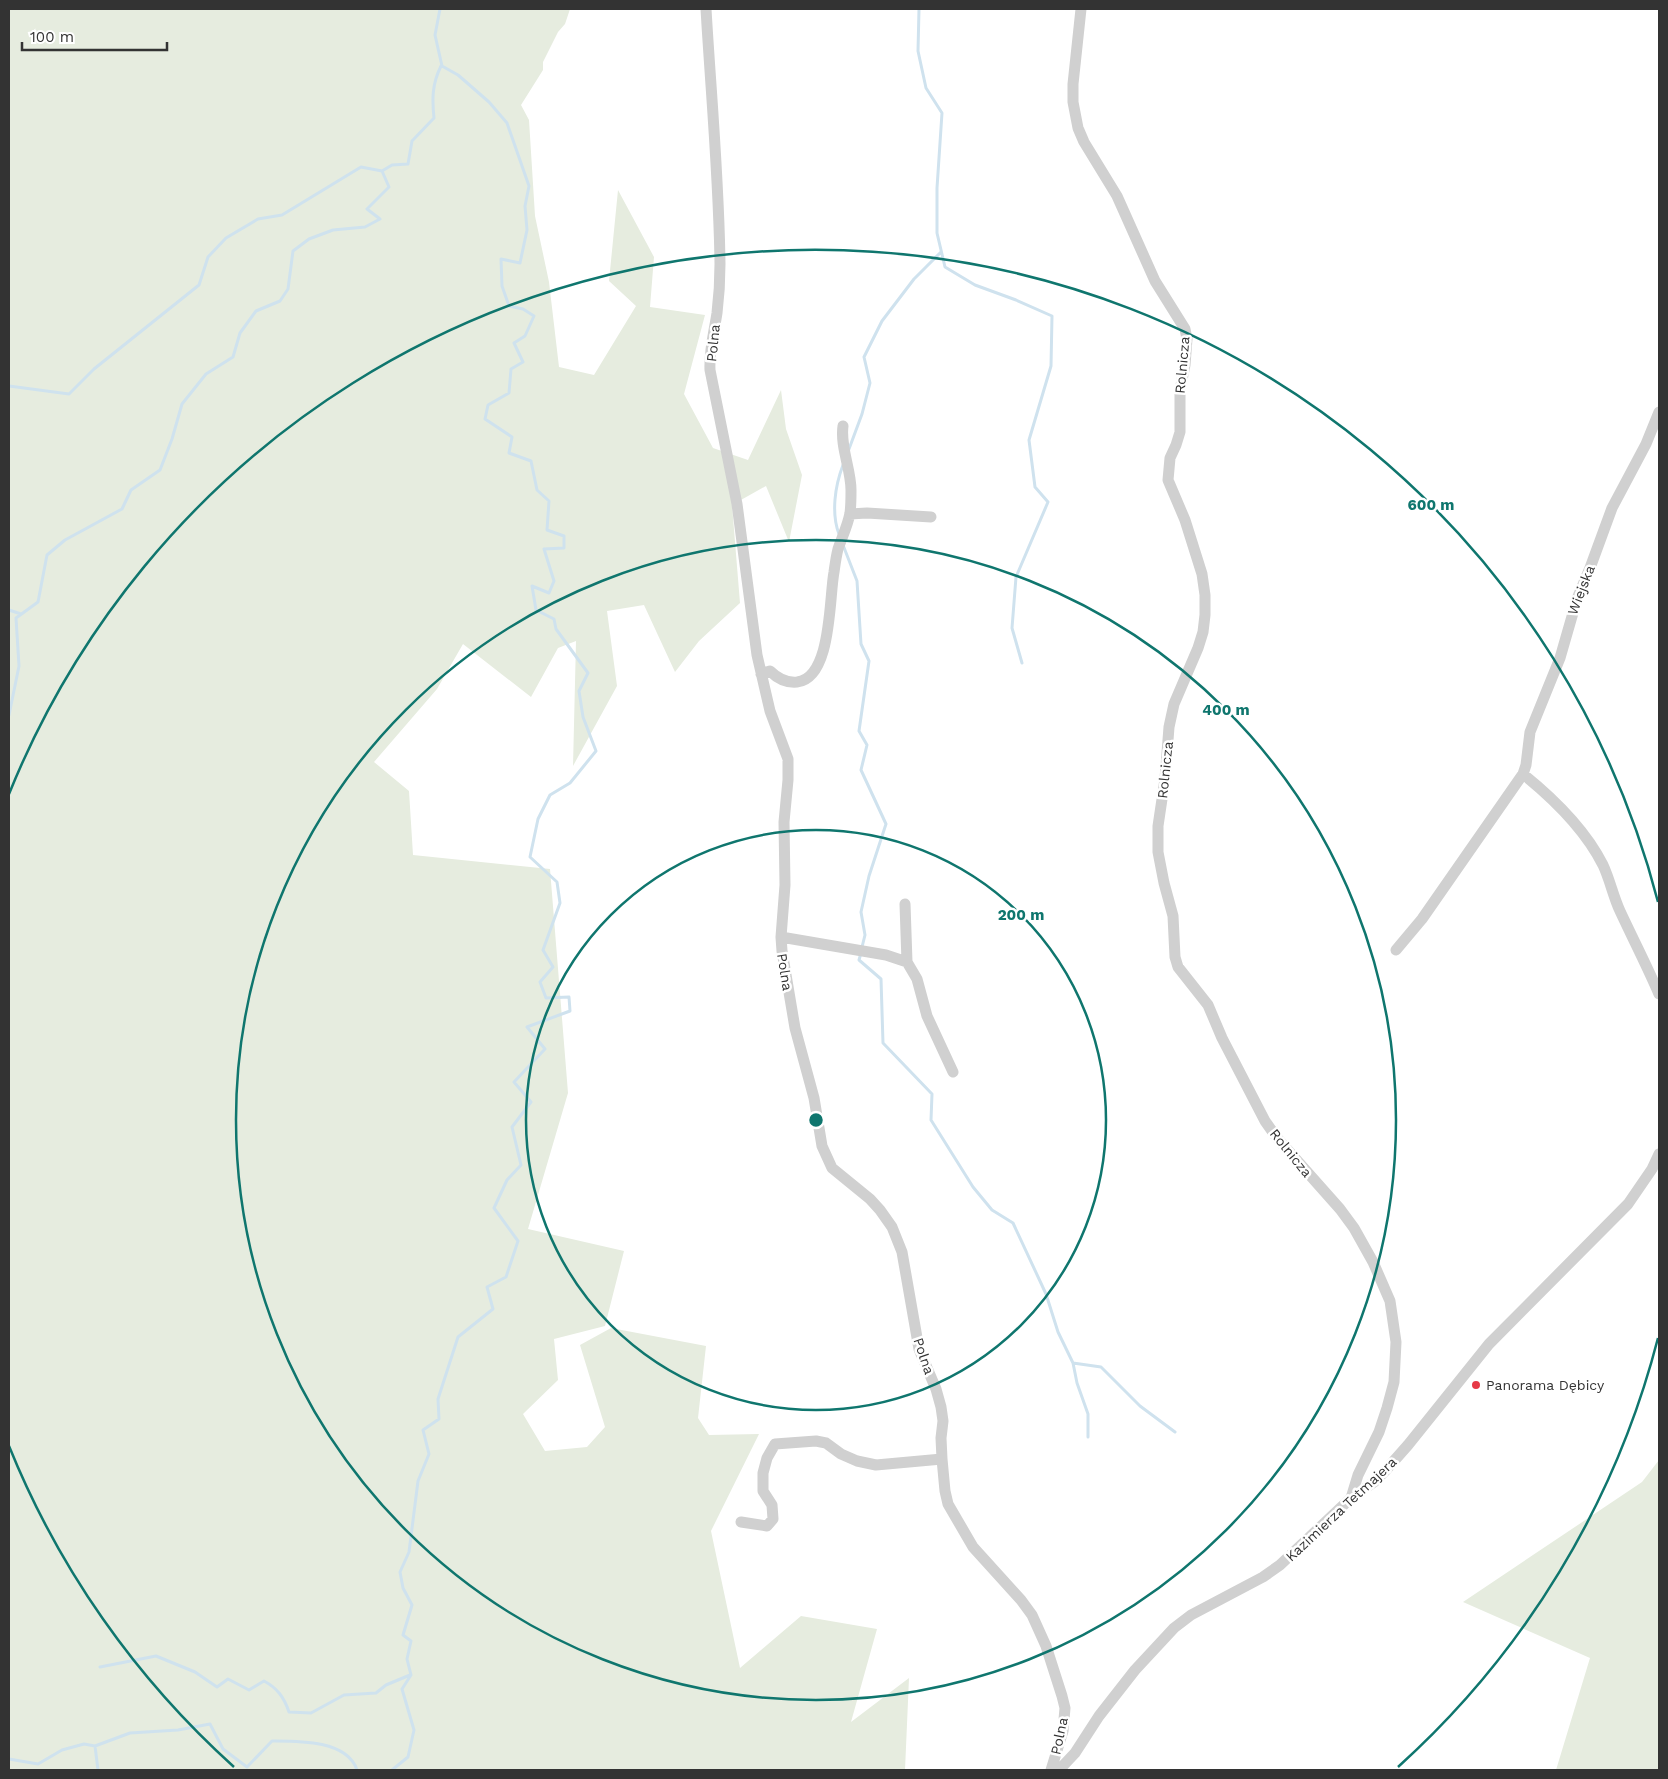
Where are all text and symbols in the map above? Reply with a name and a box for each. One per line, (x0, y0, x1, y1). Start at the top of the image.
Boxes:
scale bar (22, 20, 168, 52)
text: 100 m (30, 28, 74, 46)
street label: Polna (703, 323, 723, 363)
street label: Rolnicza (1172, 336, 1192, 394)
text: 600 m (1408, 496, 1454, 514)
street label: Wiejska (1564, 563, 1598, 617)
text: 400 m (1202, 701, 1250, 719)
street label: Rolnicza (1154, 741, 1176, 799)
text: 200 m (998, 906, 1044, 924)
street label: Polna (774, 952, 796, 992)
centre of rings (807, 1111, 825, 1129)
street label: Rolnicza (1267, 1126, 1315, 1180)
street label: Polna (910, 1336, 938, 1376)
place label: Panorama Dębicy (1486, 1377, 1605, 1393)
marker: Panorama Dębicy (1470, 1379, 1482, 1391)
street label: Kazimierza Tetmajera (1282, 1453, 1400, 1565)
street label: Polna (1047, 1716, 1071, 1756)

